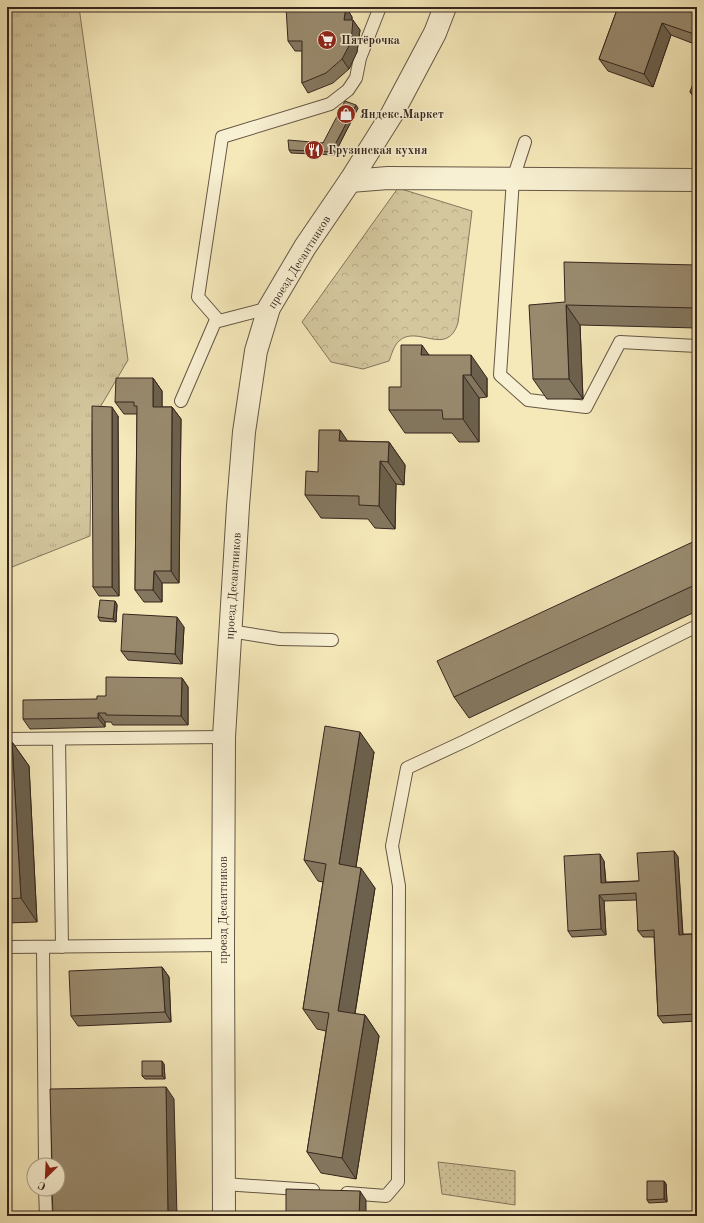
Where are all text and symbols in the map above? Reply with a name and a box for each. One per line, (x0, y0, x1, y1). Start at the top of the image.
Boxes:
supermarket icon: Пятёрочка (316, 29, 338, 51)
place label: Пятёрочка (341, 35, 400, 47)
shop icon: Яндекс.Маркет (335, 103, 357, 125)
place label: Яндекс.Маркет (360, 109, 444, 121)
restaurant icon: Грузинская кухня (303, 139, 325, 161)
place label: Грузинская кухня (328, 145, 427, 157)
street label: проезд Десантников (266, 214, 333, 311)
street label: проезд Десантников (224, 532, 244, 640)
street label: проезд Десантников (218, 856, 230, 964)
north arrow (26, 1157, 66, 1197)
text: С (37, 1178, 48, 1191)

